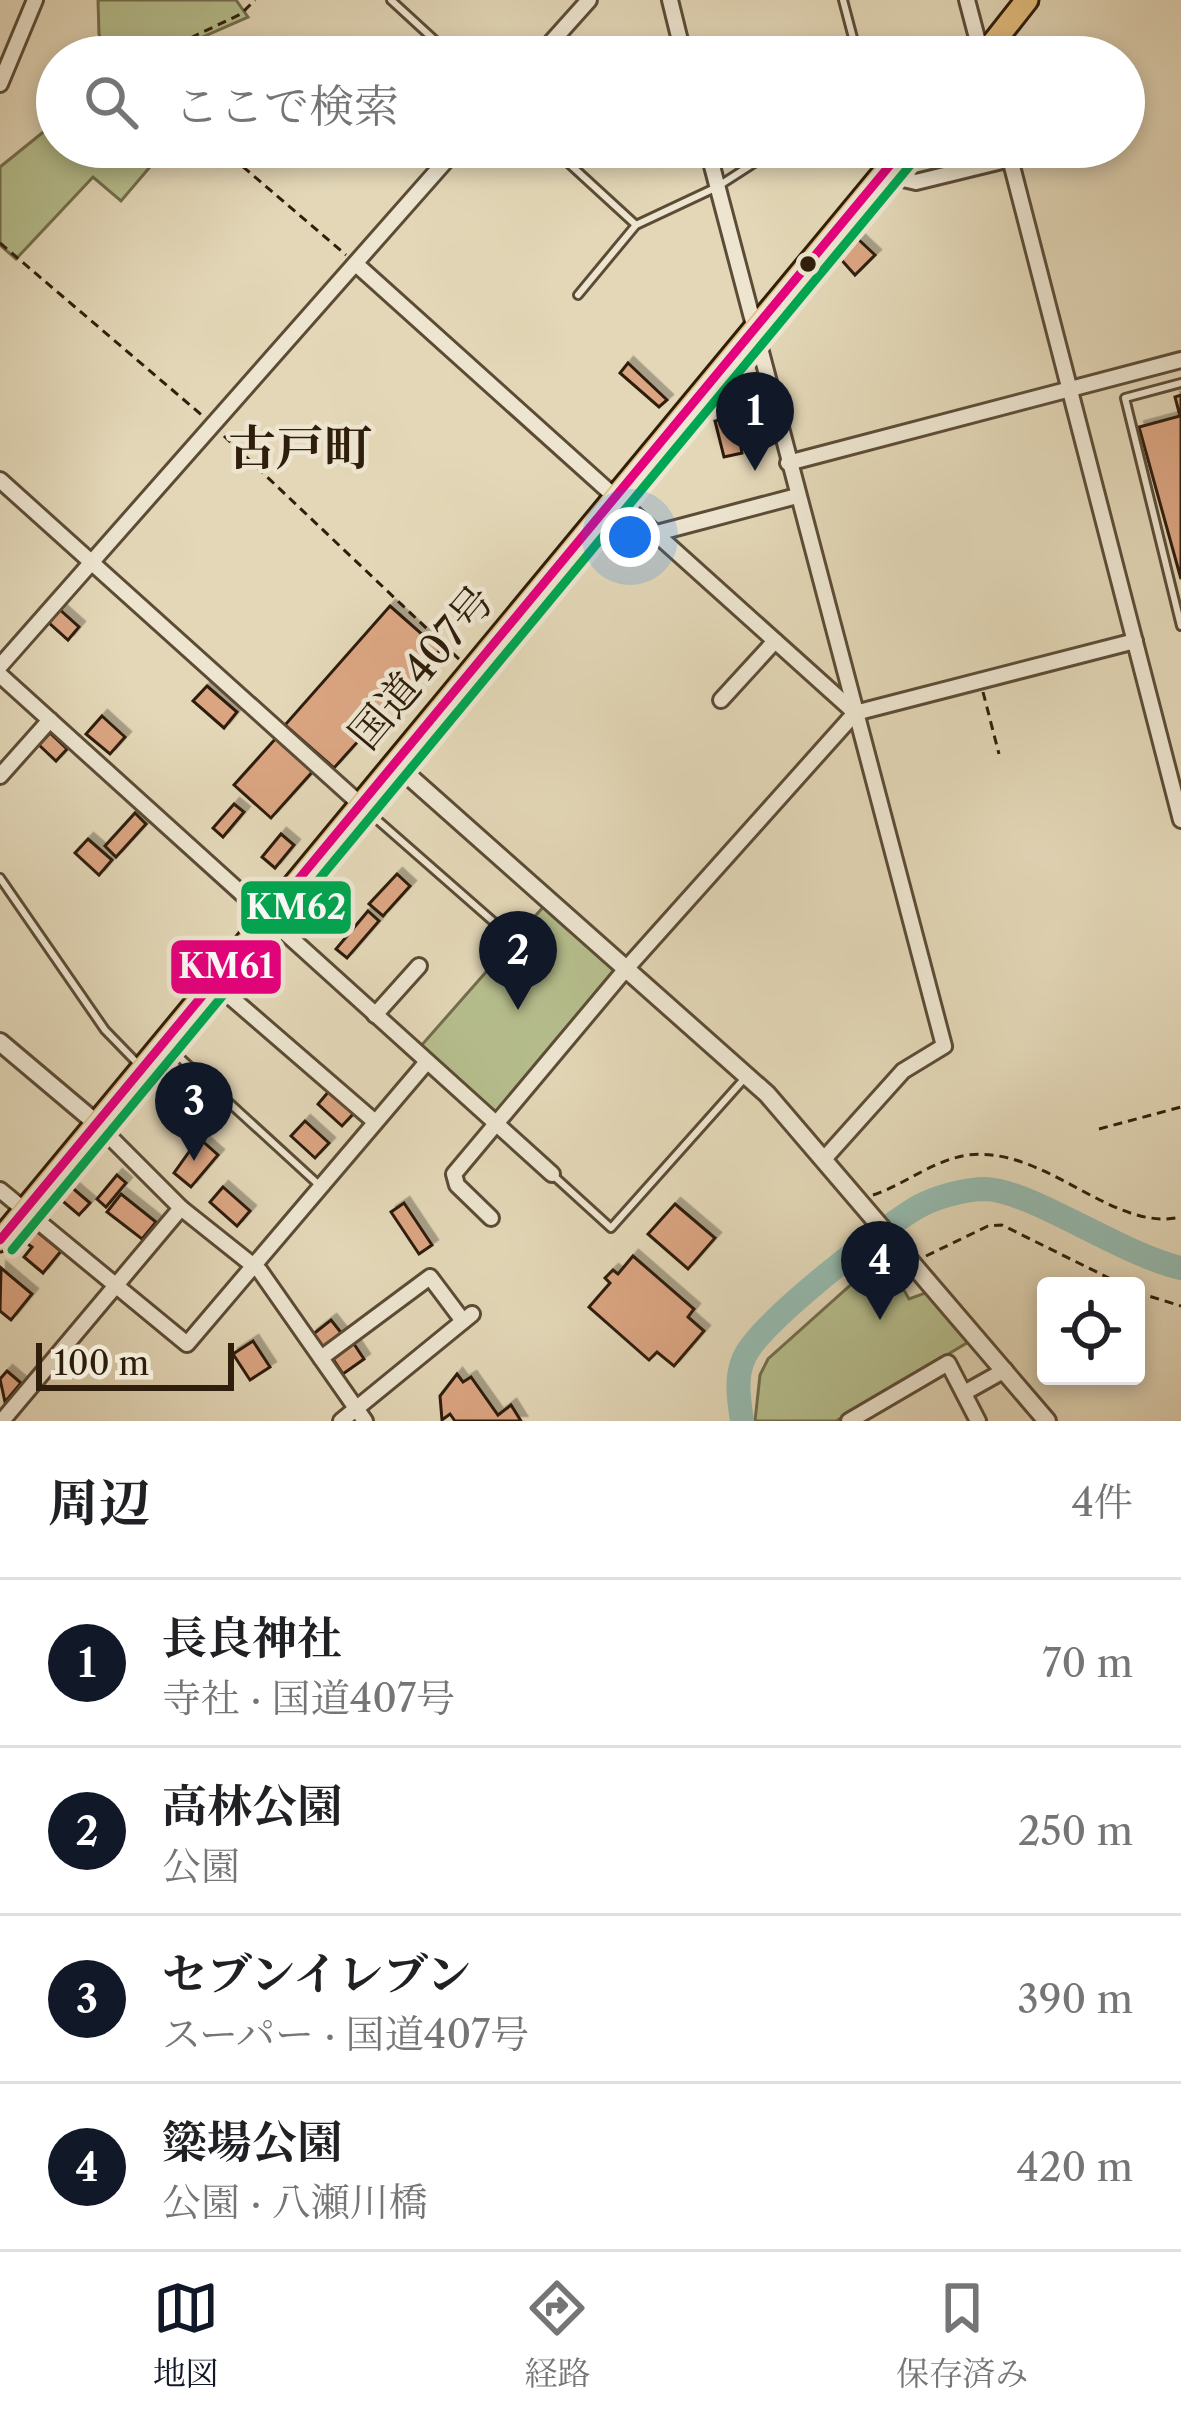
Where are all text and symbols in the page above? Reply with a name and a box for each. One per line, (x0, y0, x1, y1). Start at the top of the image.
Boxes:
search box (36, 36, 1145, 168)
icon: search (78, 69, 144, 135)
text: ここで検索 (174, 78, 399, 134)
unlabelled marker (797, 253, 819, 275)
pin: 1 (716, 372, 794, 471)
district label: 古戸町 (228, 418, 372, 477)
your location (600, 507, 660, 567)
street label: 国道407号 (338, 575, 504, 759)
line badge: KM62 (239, 879, 353, 936)
text: KM62 (246, 887, 346, 928)
pin: 2 (479, 911, 557, 1010)
line badge: KM61 (169, 938, 283, 996)
text: KM61 (178, 946, 274, 987)
pin: 3 (155, 1062, 233, 1161)
pin: 4 (841, 1221, 919, 1320)
map controls (1037, 1277, 1145, 1385)
button: locate (1037, 1277, 1145, 1385)
scale bar (36, 1337, 234, 1390)
text: 100 m (54, 1343, 149, 1384)
text: 周辺 (48, 1472, 150, 1534)
text: 4件 (1071, 1478, 1133, 1526)
text: 長良神社 (162, 1610, 342, 1666)
text: 1 (78, 1639, 96, 1687)
text: 70 m (1042, 1639, 1133, 1687)
text: 寺社 · 国道407号 (162, 1674, 455, 1722)
text: 高林公園 (162, 1778, 342, 1834)
text: 2 (75, 1807, 99, 1855)
text: 250 m (1018, 1807, 1133, 1855)
text: 公園 (162, 1842, 240, 1890)
text: セブンイレブン (162, 1946, 471, 2002)
text: 3 (76, 1975, 98, 2023)
text: 390 m (1017, 1975, 1133, 2023)
text: スーパー · 国道407号 (162, 2010, 529, 2058)
text: 簗場公園 (162, 2114, 342, 2170)
text: 4 (75, 2143, 99, 2191)
text: 420 m (1017, 2143, 1133, 2191)
text: 公園 · 八瀬川橋 (162, 2178, 428, 2226)
tab: 地図 (153, 2275, 219, 2394)
tab: 経路 (524, 2275, 590, 2394)
tab: 保存済み (896, 2275, 1028, 2394)

